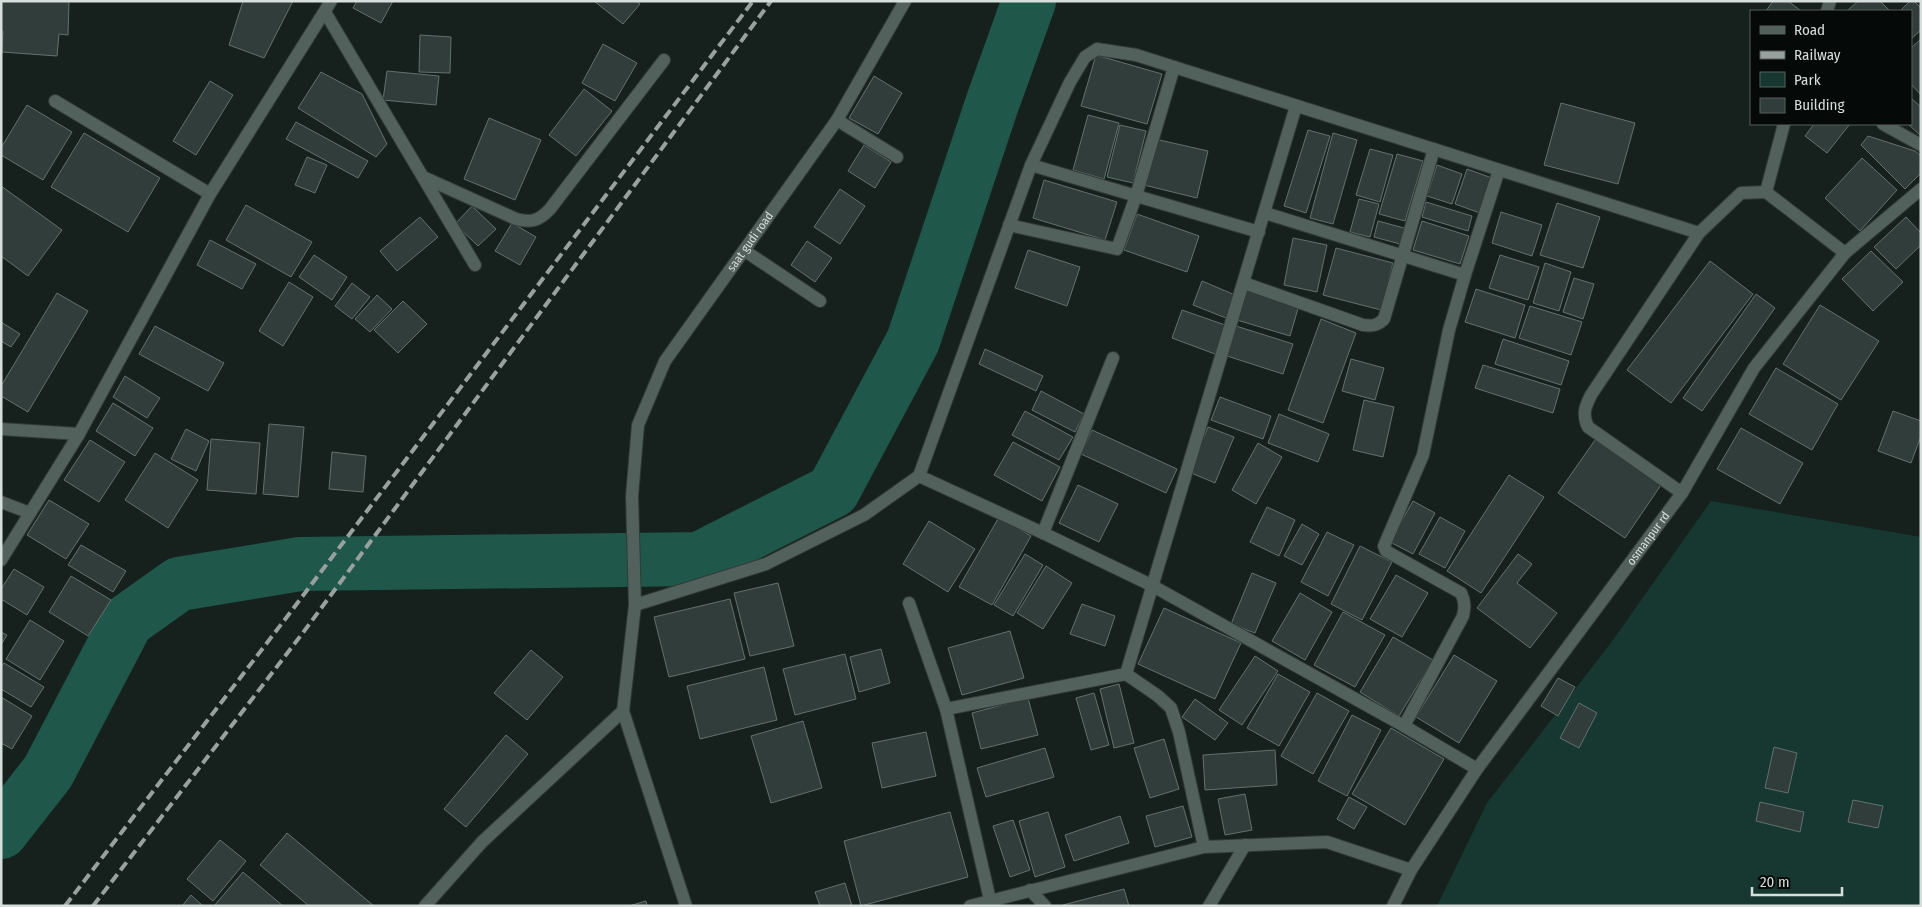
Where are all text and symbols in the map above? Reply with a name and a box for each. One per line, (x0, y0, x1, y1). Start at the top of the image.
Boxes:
legend (1750, 10, 1912, 125)
text: Road (1794, 21, 1825, 39)
text: Railway (1794, 46, 1841, 64)
text: Park (1794, 71, 1821, 89)
text: Building (1794, 96, 1845, 114)
street label: saat gudi road (724, 209, 776, 274)
street label: osmanpur rd (1624, 509, 1673, 568)
scale bar (1752, 864, 1842, 896)
text: 20 m (1760, 873, 1790, 891)

